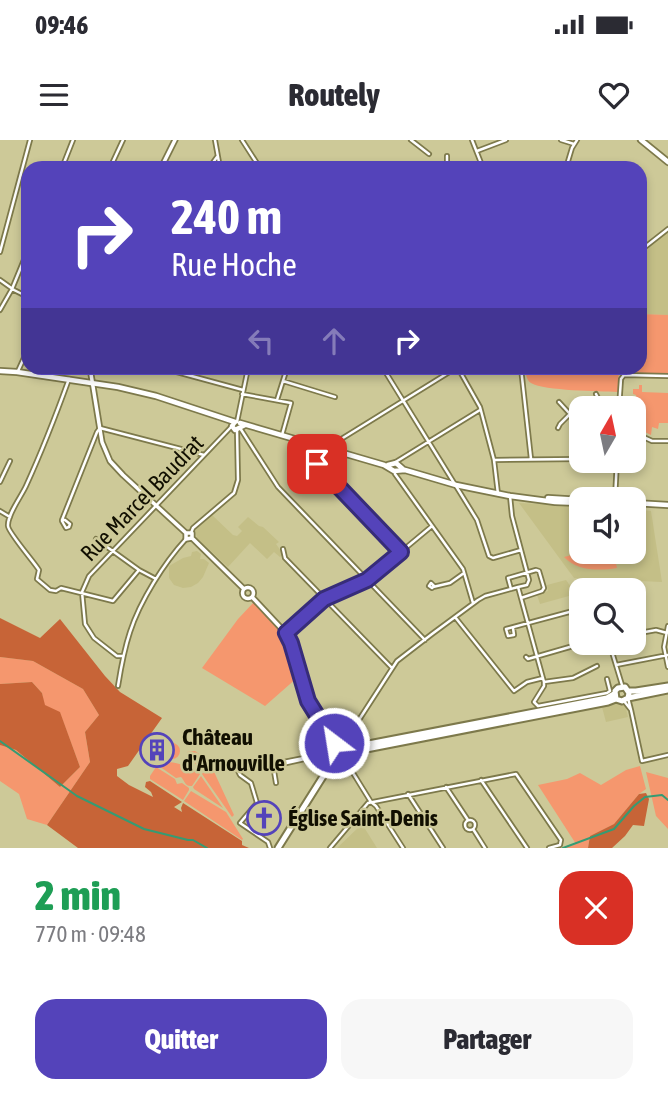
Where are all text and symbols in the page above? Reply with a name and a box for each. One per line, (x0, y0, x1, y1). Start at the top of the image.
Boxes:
text: 09:46 (35, 10, 89, 40)
icon: menu (35, 76, 73, 114)
text: Routely (288, 76, 380, 113)
icon: heart (595, 76, 633, 114)
text: 240 m (171, 188, 282, 244)
icon: right (56, 189, 147, 280)
text: Rue Hoche (171, 246, 297, 283)
icon: left (242, 322, 280, 360)
icon: ahead (315, 322, 353, 360)
icon: right (388, 322, 426, 360)
north arrow (569, 396, 646, 472)
map controls (569, 396, 646, 655)
street label: Rue Marcel Baudrat (75, 430, 209, 566)
pin (287, 434, 347, 494)
icon: arrive (298, 445, 336, 483)
button: sound (569, 487, 646, 564)
button: search (569, 578, 646, 655)
position arrow (297, 706, 371, 780)
place label: Château d'Arnouville (182, 724, 285, 776)
building icon: Château d'Arnouville (138, 731, 176, 769)
church icon: Église Saint-Denis (245, 799, 283, 837)
place label: Église Saint-Denis (288, 805, 438, 831)
text: 2 min (35, 871, 121, 919)
button: close (559, 871, 633, 945)
text: 770 m · 09:48 (35, 921, 146, 947)
button: Quitter (35, 999, 327, 1079)
button: Partager (341, 999, 633, 1079)

